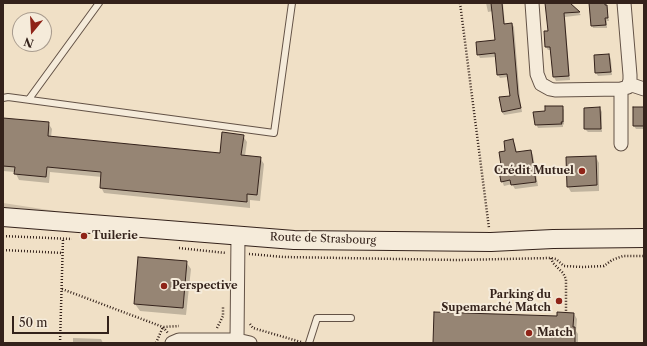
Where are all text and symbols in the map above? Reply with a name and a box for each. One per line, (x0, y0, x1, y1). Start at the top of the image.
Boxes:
north arrow (12, 12, 52, 52)
text: N (22, 34, 35, 51)
place label: Crédit Mutuel (494, 164, 574, 178)
marker: Crédit Mutuel (577, 166, 587, 176)
place label: Tuilerie (92, 229, 138, 243)
marker: Tuilerie (79, 231, 89, 241)
street label: Route de Strasbourg (270, 231, 376, 247)
place label: Perspective (172, 279, 238, 293)
marker: Perspective (159, 281, 169, 291)
place label: Parking du Supemarché Match (441, 288, 551, 314)
marker: Parking du Supemarché Match (554, 296, 564, 306)
scale bar (14, 308, 111, 334)
text: 50 m (19, 315, 48, 330)
place label: Match (537, 326, 573, 340)
marker: Match (524, 328, 534, 338)

